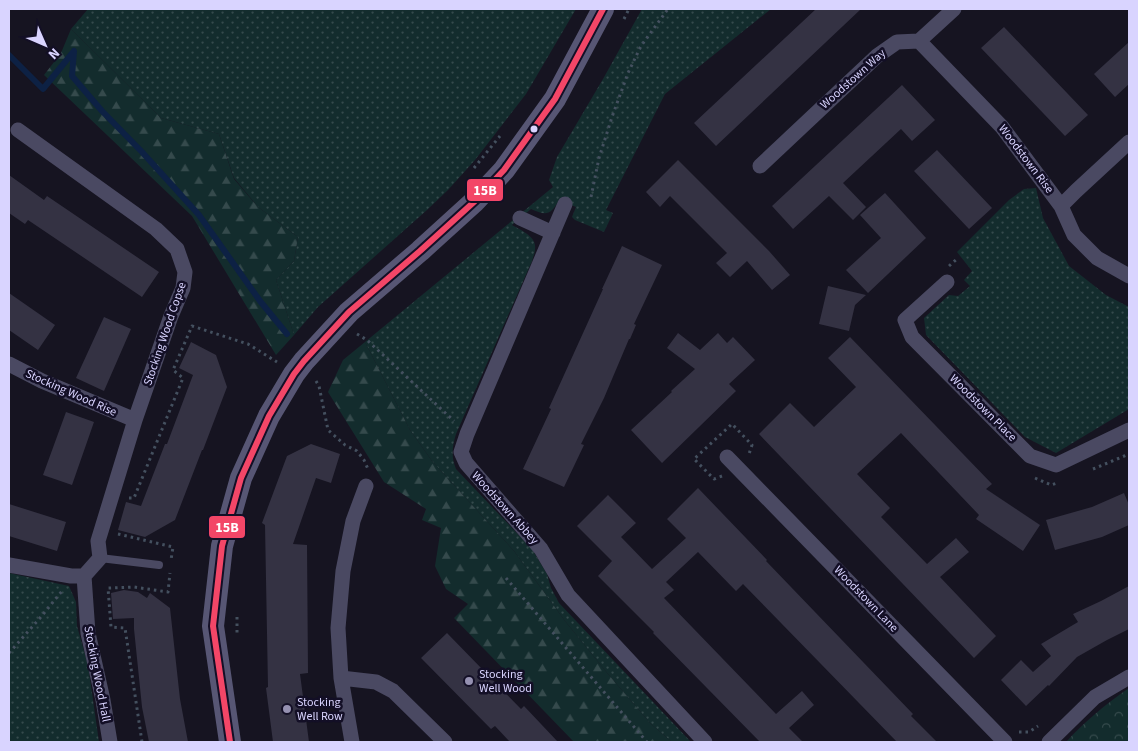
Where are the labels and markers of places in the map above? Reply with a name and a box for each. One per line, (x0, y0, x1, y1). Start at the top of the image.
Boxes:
unlabelled marker (529, 124, 539, 134)
place label: Stocking Well Wood (479, 666, 532, 697)
marker: Stocking Well Wood (463, 675, 475, 687)
place label: Stocking Well Row (297, 694, 343, 725)
marker: Stocking Well Row (281, 703, 293, 715)

